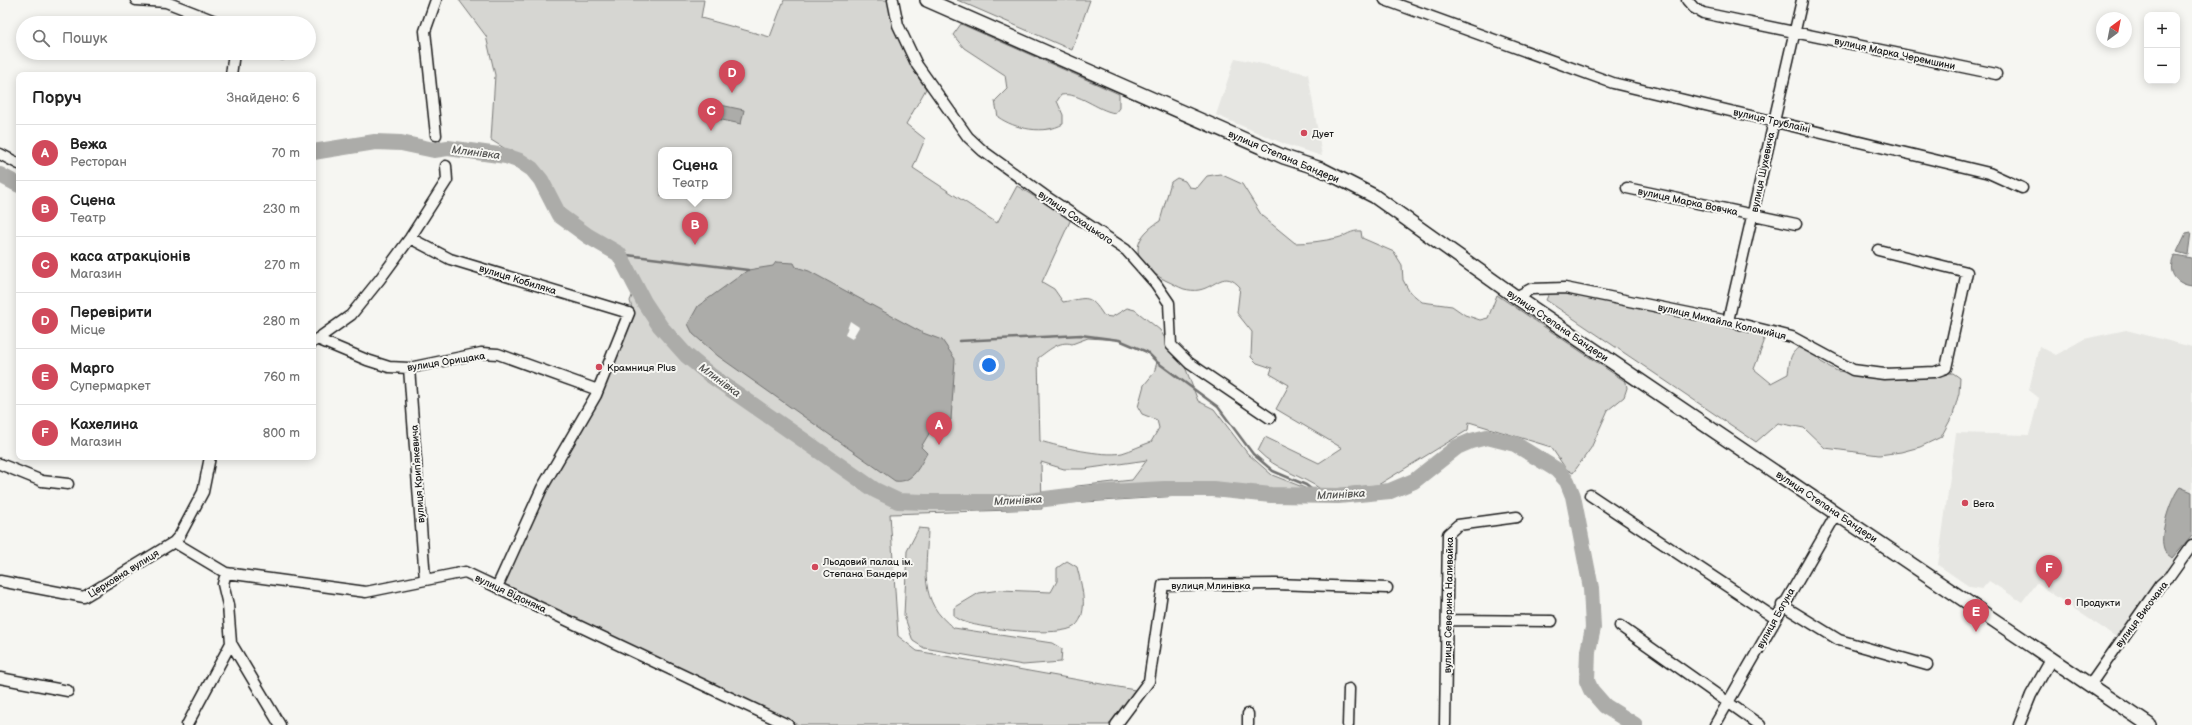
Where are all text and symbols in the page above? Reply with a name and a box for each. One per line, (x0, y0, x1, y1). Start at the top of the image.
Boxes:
north arrow (2096, 12, 2132, 48)
map controls (2144, 12, 2180, 84)
button: + (2144, 12, 2180, 48)
search box (16, 16, 316, 60)
icon: search (30, 27, 52, 49)
text: Пошук (62, 29, 108, 48)
street label: вулиця Марка Черемшини (1833, 35, 1956, 73)
button: − (2144, 48, 2180, 84)
pin: D (719, 60, 745, 93)
text: Поруч (32, 88, 82, 108)
text: Знайдено: 6 (227, 90, 300, 106)
pin: C (698, 98, 724, 131)
street label: вулиця Трублаїні (1732, 106, 1812, 136)
street label: вулиця Степана Бандери (1226, 128, 1341, 186)
marker: Дует (1299, 128, 1309, 138)
place label: Дует (1312, 128, 1334, 140)
street label: вулиця Шухевича (1749, 131, 1777, 213)
text: Вежа (70, 135, 107, 154)
water label: Млинівка (451, 143, 501, 162)
text: A (41, 145, 49, 161)
text: 70 m (272, 145, 300, 161)
popup (658, 147, 732, 199)
text: Ресторан (70, 154, 127, 170)
text: Сцена (672, 156, 718, 175)
text: Театр (672, 175, 708, 191)
street label: вулиця Марка Вовчка (1637, 186, 1739, 218)
street label: вулиця Сохацького (1036, 188, 1115, 247)
text: Сцена (70, 191, 115, 210)
text: B (40, 201, 50, 217)
text: 230 m (263, 201, 300, 217)
text: Театр (70, 210, 106, 226)
pin: B (682, 212, 708, 245)
text: каса атракціонів (70, 247, 190, 266)
text: C (40, 257, 50, 273)
text: 270 m (264, 257, 300, 273)
street label: вулиця Кобиляка (478, 262, 558, 297)
text: Магазин (70, 266, 122, 282)
street label: вулиця Степана Бандери (1505, 287, 1610, 364)
street label: вулиця Михайла Коломийця (1656, 301, 1788, 343)
text: Перевірити (70, 303, 152, 322)
text: D (40, 313, 50, 329)
text: 280 m (263, 313, 300, 329)
text: Місце (70, 322, 105, 338)
street label: вулиця Орищака (406, 350, 486, 374)
your location (979, 355, 999, 375)
text: Марго (70, 359, 114, 378)
water label: Млинівка (696, 361, 744, 400)
marker: Крамниця Plus (594, 362, 604, 372)
place label: Крамниця Plus (607, 362, 676, 374)
text: E (41, 369, 49, 385)
text: 760 m (264, 369, 300, 385)
text: Супермаркет (70, 378, 151, 394)
pin: A (926, 412, 952, 445)
text: Кахелина (70, 415, 138, 434)
street label: вулиця Крипʼякевича (409, 424, 427, 523)
text: F (41, 425, 49, 441)
text: 800 m (263, 425, 300, 441)
text: Магазин (70, 434, 122, 450)
street label: вулиця Степана Бандери (1774, 468, 1879, 545)
water label: Млинівка (1316, 487, 1366, 502)
water label: Млинівка (993, 493, 1043, 508)
marker: Вега (1960, 498, 1970, 508)
place label: Вега (1973, 498, 1995, 510)
street label: вулиця Северина Наливайка (1442, 537, 1456, 673)
street label: Церковна вулиця (86, 547, 162, 600)
pin: F (2036, 555, 2062, 588)
place label: Льодовий палац ім. Степана Бандери (822, 556, 913, 580)
marker: Льодовий палац ім. Степана Бандери (810, 562, 820, 572)
street label: вулиця Відоняка (473, 572, 548, 616)
street label: вулиця Височана (2113, 579, 2171, 650)
street label: вулиця Млинівка (1171, 580, 1251, 592)
street label: вулиця Богуна (1754, 586, 1798, 651)
marker: Продукти (2063, 597, 2073, 607)
place label: Продукти (2076, 597, 2120, 609)
pin: E (1963, 599, 1989, 632)

